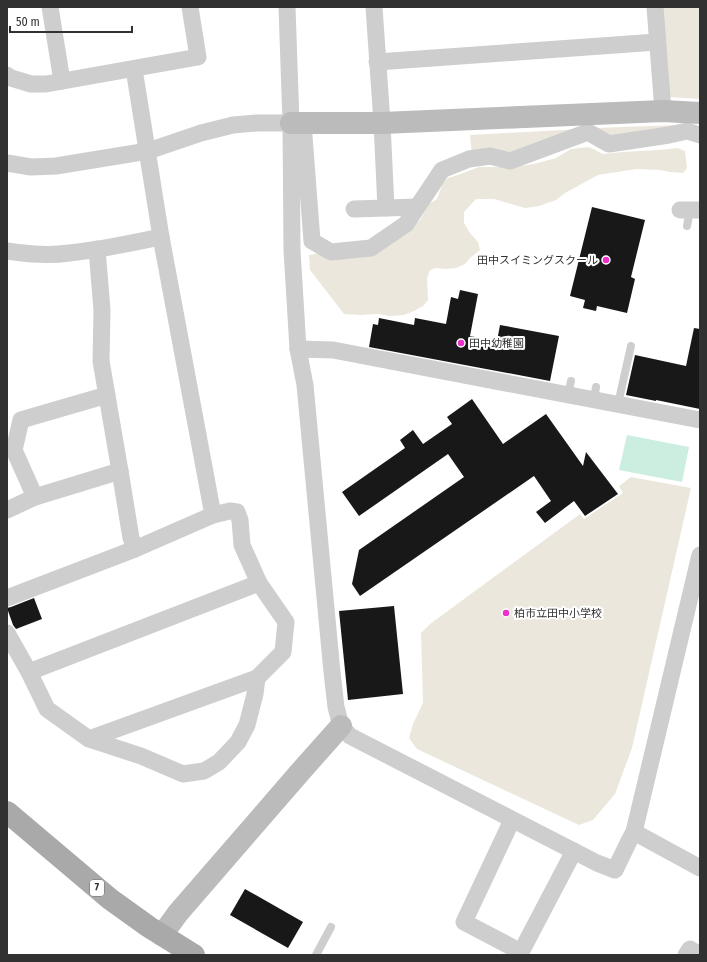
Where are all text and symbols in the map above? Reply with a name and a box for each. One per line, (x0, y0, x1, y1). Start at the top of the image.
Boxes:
scale bar (10, 8, 132, 34)
text: 50 m (16, 15, 40, 29)
place label: 田中スイミングスクール (477, 254, 598, 267)
marker: 田中スイミングスクール (601, 255, 611, 265)
place label: 田中幼稚園 (469, 337, 524, 350)
marker: 田中幼稚園 (456, 338, 466, 348)
place label: 柏市立田中小学校 (514, 607, 602, 620)
marker: 柏市立田中小学校 (501, 608, 511, 618)
road number: 7 (90, 880, 104, 896)

